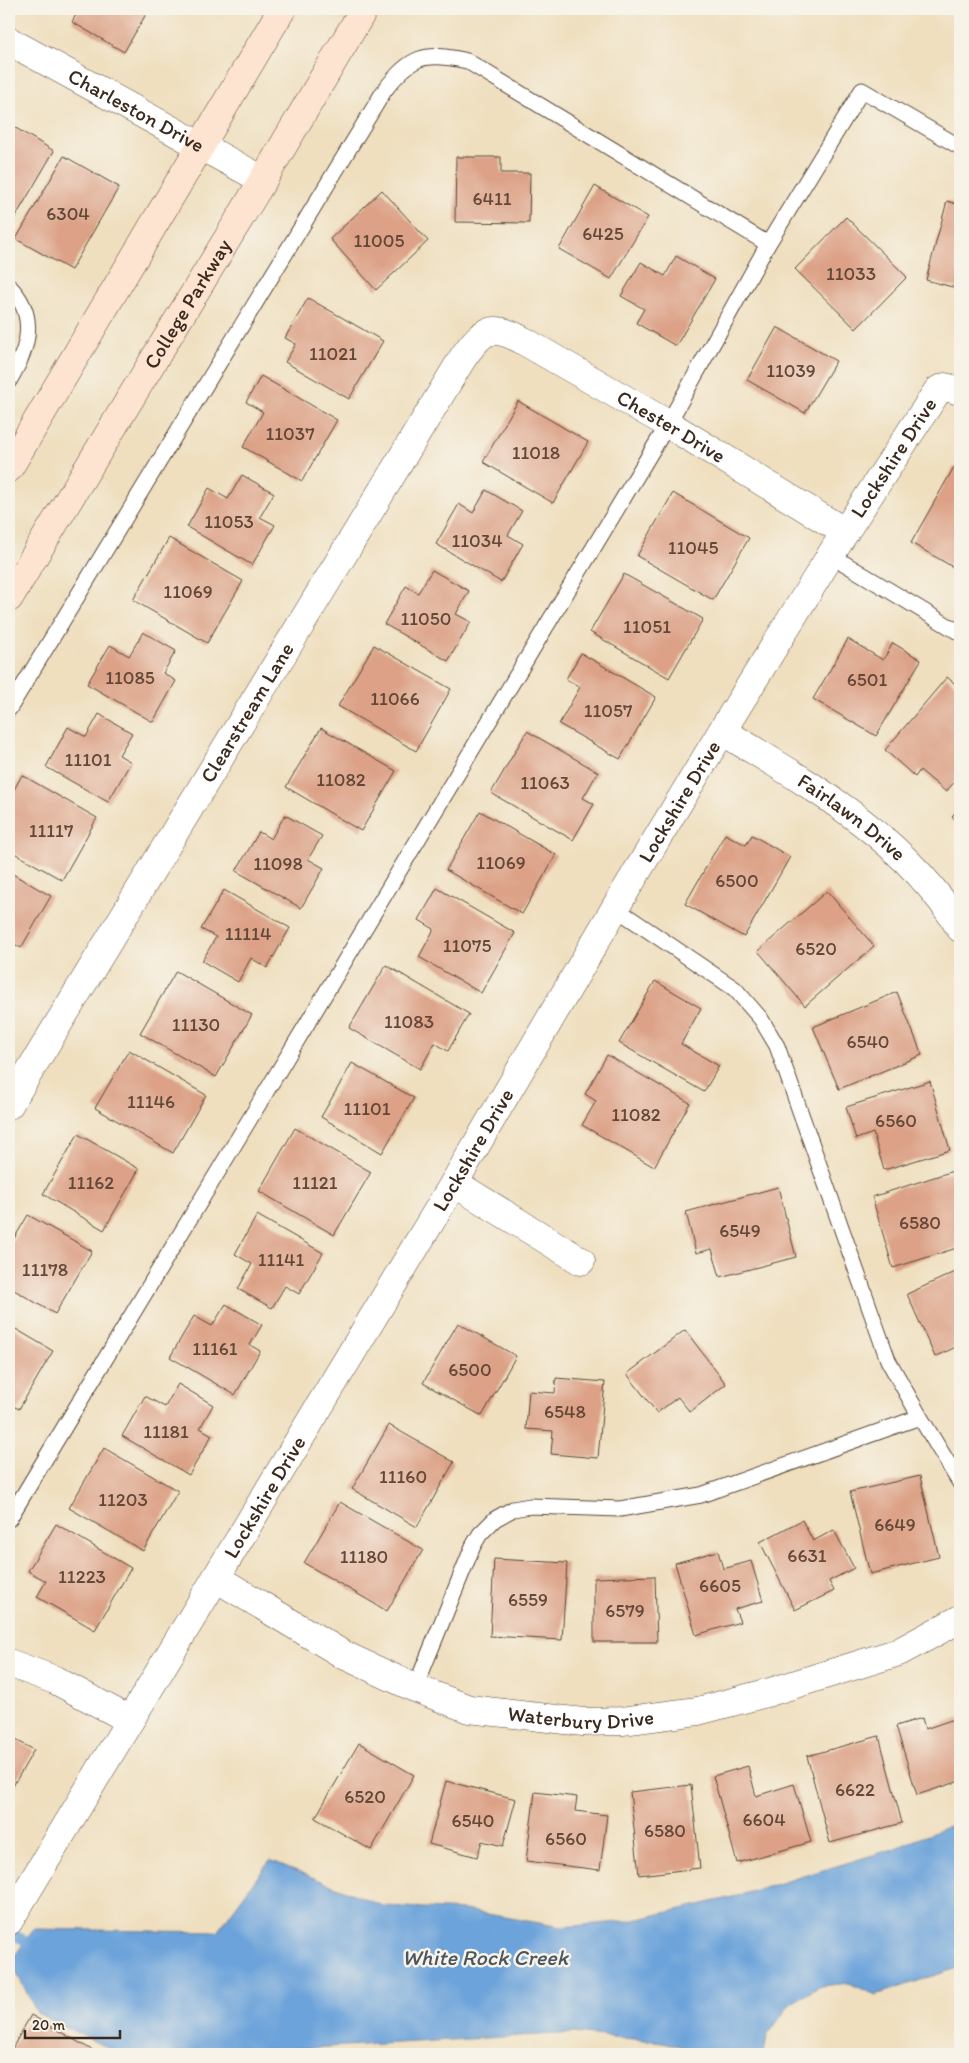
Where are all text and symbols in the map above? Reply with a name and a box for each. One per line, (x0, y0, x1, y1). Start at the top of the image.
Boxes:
street label: Charleston Drive (64, 63, 209, 158)
house number: 6411 (472, 187, 512, 210)
house number: 6304 (46, 202, 90, 225)
house number: 6425 (582, 222, 624, 245)
house number: 11005 (353, 229, 405, 252)
street label: College Parkway (138, 234, 236, 373)
house number: 11033 (826, 262, 876, 285)
house number: 11021 (309, 342, 357, 365)
house number: 11039 (766, 359, 816, 382)
street label: Chester Drive (613, 384, 730, 468)
street label: Lockshire Drive (845, 393, 942, 522)
house number: 11037 (265, 422, 315, 445)
house number: 11018 (512, 441, 560, 464)
house number: 11053 (204, 510, 254, 533)
house number: 11034 (451, 529, 503, 552)
house number: 11045 (668, 536, 718, 559)
house number: 11069 (163, 580, 213, 603)
house number: 11050 (400, 607, 452, 630)
house number: 11051 (623, 615, 671, 638)
street label: Clearstream Lane (195, 638, 299, 787)
house number: 11085 (105, 666, 155, 689)
house number: 6501 (847, 668, 887, 691)
house number: 11066 (370, 687, 420, 710)
house number: 11057 (584, 699, 632, 722)
street label: Lockshire Drive (633, 736, 725, 867)
house number: 11101 (65, 748, 112, 771)
house number: 11082 (316, 768, 366, 791)
street label: Fairlawn Drive (793, 768, 912, 866)
house number: 11063 (520, 771, 570, 794)
house number: 11117 (29, 819, 73, 842)
house number: 11069 (476, 851, 526, 874)
house number: 11098 (253, 852, 303, 875)
house number: 6500 (715, 869, 759, 892)
house number: 11114 (225, 922, 271, 945)
house number: 11075 (443, 934, 491, 957)
house number: 6520 (795, 937, 837, 960)
house number: 11083 (384, 1010, 434, 1033)
house number: 11130 (172, 1013, 220, 1036)
house number: 6540 (846, 1030, 890, 1053)
street label: Lockshire Drive (427, 1084, 519, 1216)
house number: 11146 (127, 1090, 175, 1113)
house number: 11101 (344, 1097, 391, 1120)
house number: 11082 (611, 1103, 661, 1126)
house number: 6560 (875, 1109, 917, 1132)
house number: 11162 (68, 1171, 114, 1194)
house number: 11121 (292, 1171, 338, 1194)
house number: 6580 (899, 1211, 941, 1234)
house number: 6549 (719, 1219, 761, 1242)
house number: 11141 (258, 1248, 305, 1271)
house number: 11178 (22, 1258, 68, 1281)
house number: 11161 (192, 1337, 238, 1360)
house number: 6500 (448, 1358, 492, 1381)
house number: 6548 (544, 1400, 586, 1423)
house number: 11181 (143, 1420, 189, 1443)
street label: Lockshire Drive (218, 1431, 311, 1562)
house number: 11160 (379, 1465, 427, 1488)
house number: 11203 (98, 1488, 148, 1511)
house number: 6649 (874, 1513, 916, 1536)
house number: 6631 (787, 1544, 827, 1567)
house number: 11180 (340, 1545, 388, 1568)
house number: 11223 (58, 1565, 106, 1588)
house number: 6605 (699, 1574, 741, 1597)
house number: 6559 (508, 1588, 548, 1611)
house number: 6579 (605, 1599, 645, 1622)
street label: Waterbury Drive (506, 1700, 655, 1734)
house number: 6622 (835, 1778, 875, 1801)
house number: 6520 (344, 1785, 386, 1808)
house number: 6604 (742, 1808, 786, 1831)
house number: 6540 (451, 1809, 495, 1832)
house number: 6580 (644, 1819, 686, 1842)
house number: 6560 (545, 1827, 587, 1850)
water label: White Rock Creek (402, 1944, 570, 1971)
scale bar (25, 2008, 120, 2040)
text: 20 m (32, 2016, 66, 2034)

